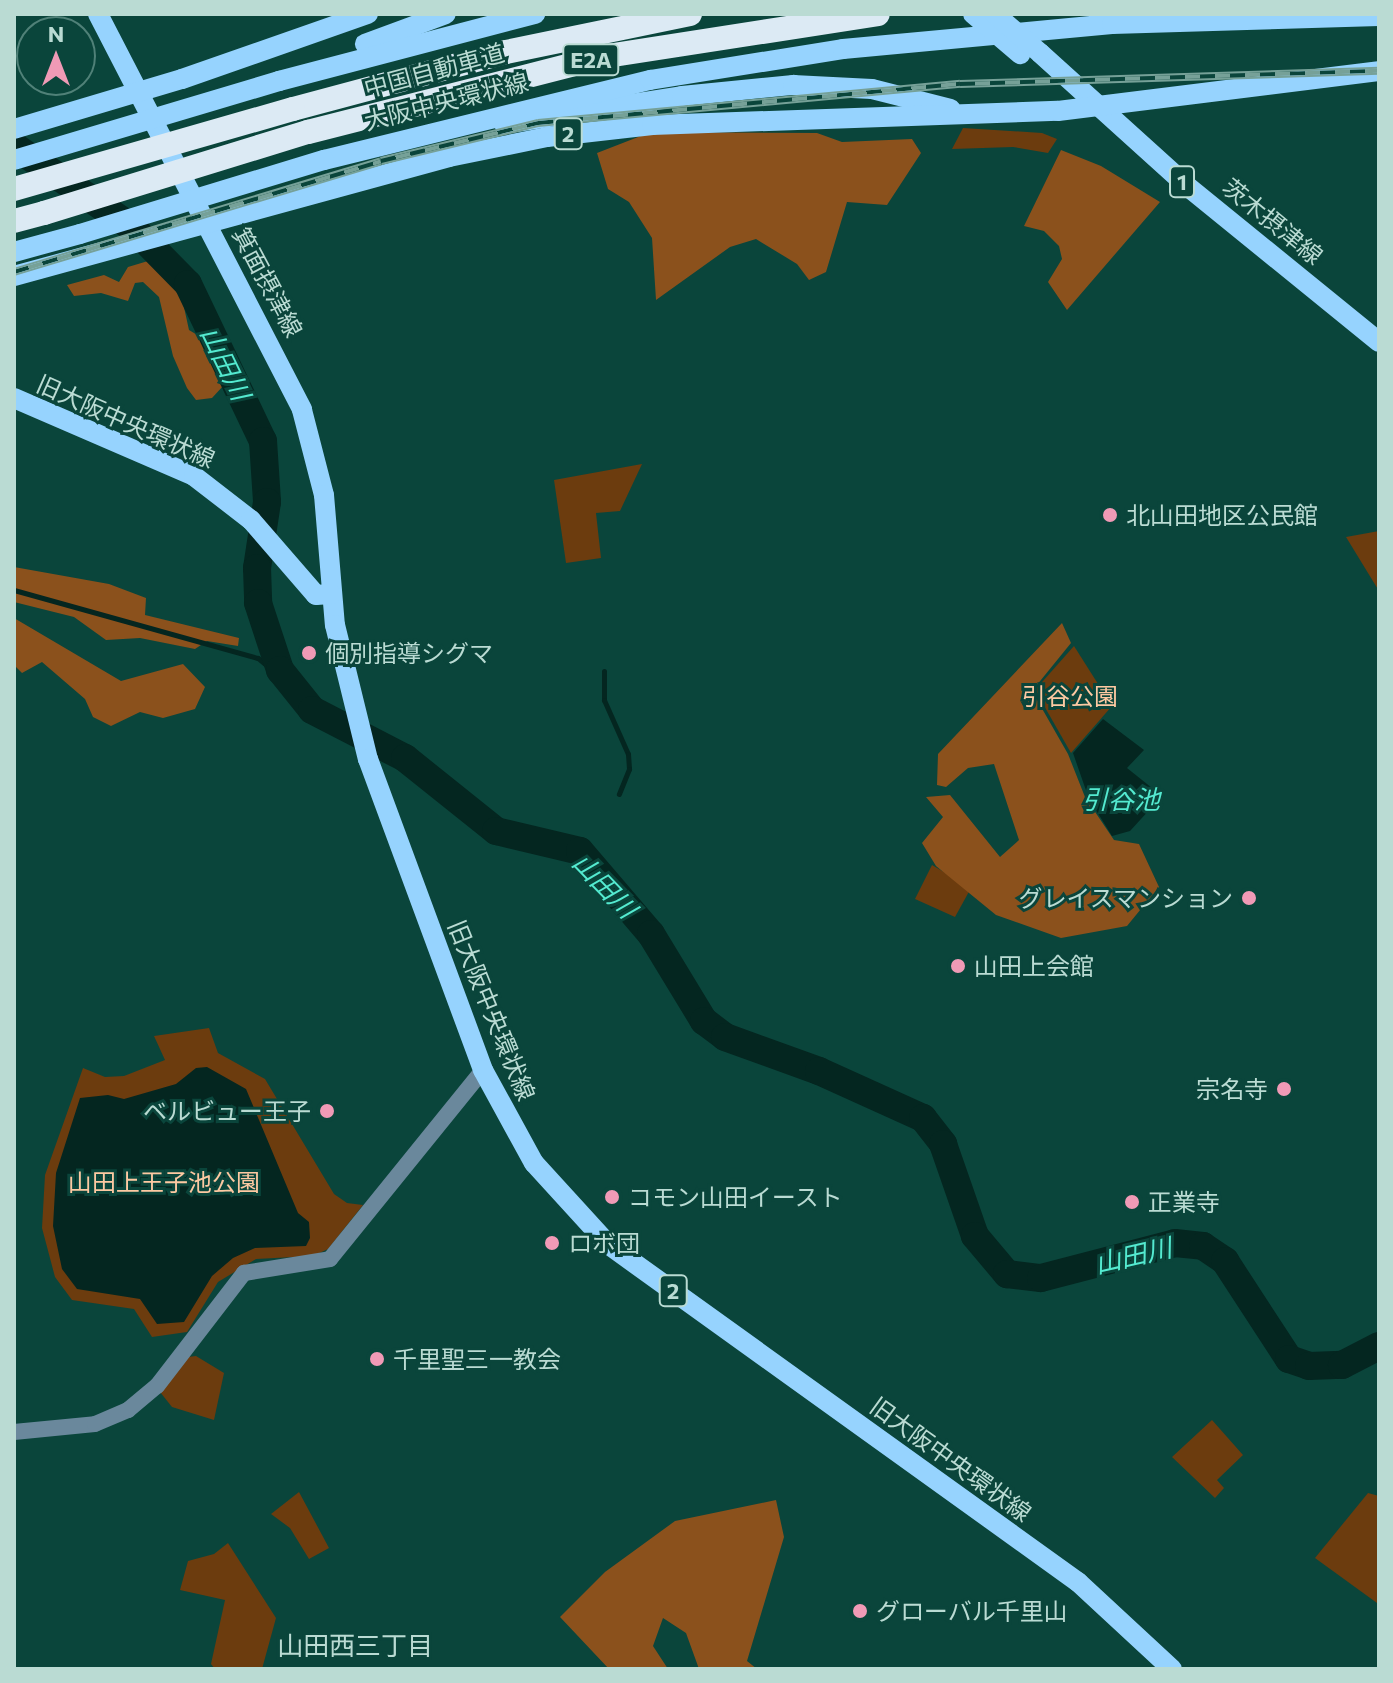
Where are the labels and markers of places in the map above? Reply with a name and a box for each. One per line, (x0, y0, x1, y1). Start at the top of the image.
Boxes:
place label: 北山田地区公民館 (1126, 501, 1318, 529)
marker: 北山田地区公民館 (1101, 506, 1119, 524)
place label: 個別指導シグマ (325, 639, 493, 667)
marker: 個別指導シグマ (300, 644, 318, 662)
place label: グレイスマンション (1017, 884, 1233, 912)
marker: グレイスマンション (1240, 889, 1258, 907)
place label: 山田上会館 (974, 952, 1094, 980)
marker: 山田上会館 (949, 957, 967, 975)
place label: 宗名寺 (1196, 1075, 1268, 1103)
marker: 宗名寺 (1275, 1080, 1293, 1098)
place label: ベルビュー王子 (143, 1097, 311, 1125)
marker: ベルビュー王子 (318, 1102, 336, 1120)
place label: コモン山田イースト (628, 1183, 844, 1211)
marker: コモン山田イースト (603, 1188, 621, 1206)
place label: 正業寺 (1148, 1188, 1220, 1216)
marker: 正業寺 (1123, 1193, 1141, 1211)
place label: ロボ団 (568, 1229, 640, 1257)
marker: ロボ団 (543, 1234, 561, 1252)
place label: 千里聖三一教会 (393, 1345, 561, 1373)
marker: 千里聖三一教会 (368, 1350, 386, 1368)
place label: グローバル千里山 (876, 1597, 1068, 1625)
marker: グローバル千里山 (851, 1602, 869, 1620)

